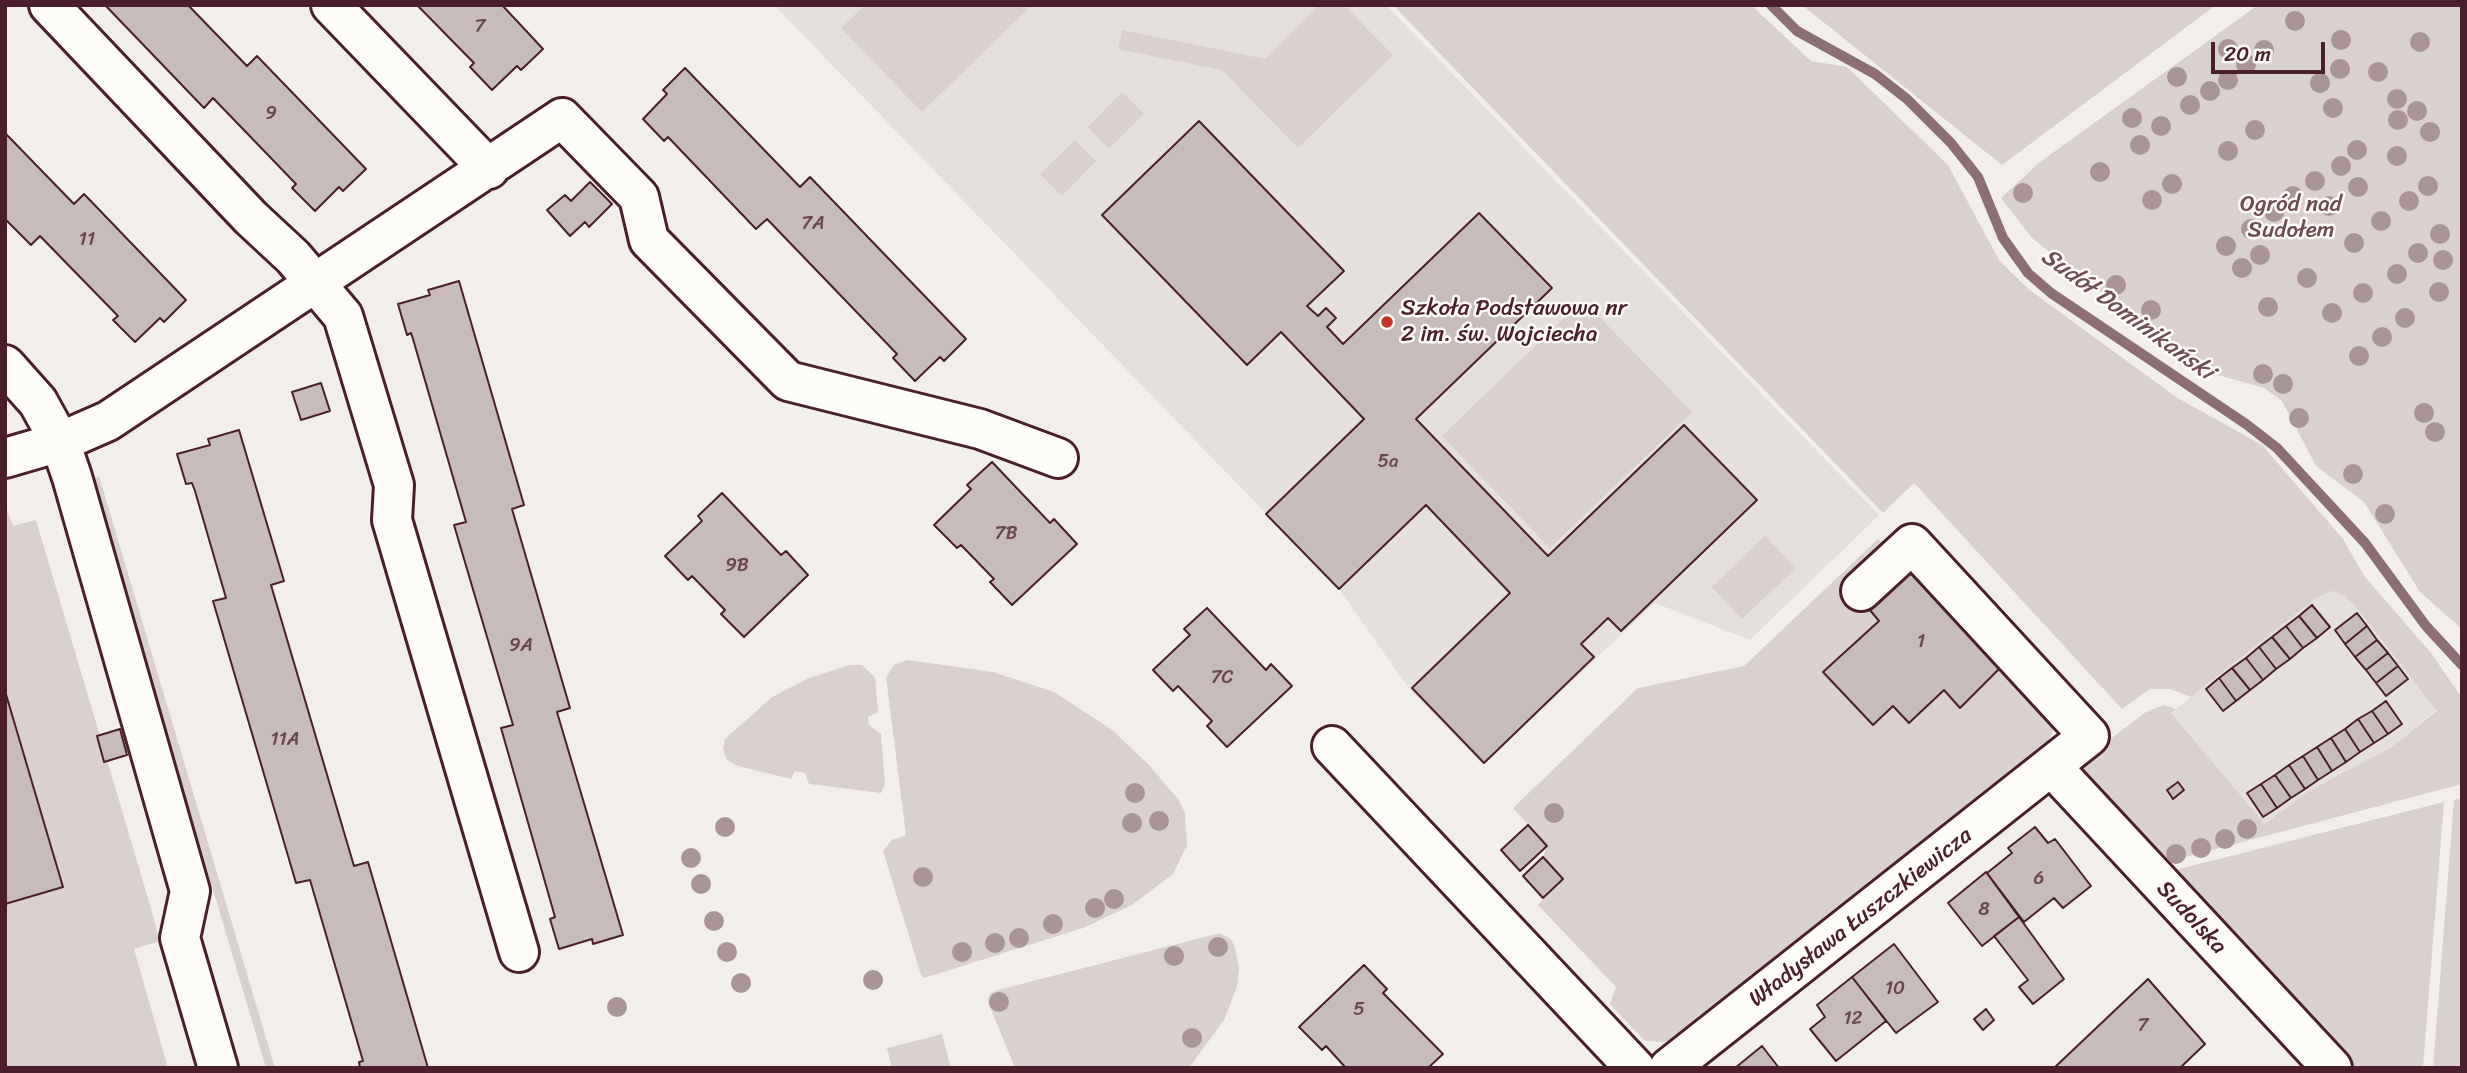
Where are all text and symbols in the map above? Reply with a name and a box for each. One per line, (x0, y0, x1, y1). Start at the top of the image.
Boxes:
house number: 7 (475, 16, 485, 38)
scale bar (2215, 28, 2329, 72)
text: 20 m (2224, 35, 2271, 73)
house number: 9 (265, 103, 277, 125)
park label: Ogród nad Sudołem (2240, 191, 2342, 245)
house number: 7A (801, 213, 825, 235)
house number: 11 (79, 229, 95, 251)
water label: Sudół Dominikański (2035, 243, 2219, 387)
place label: Szkoła Podstawowa nr 2 im. św. Wojciecha (1401, 295, 1627, 349)
marker: Szkoła Podstawowa nr 2 im. św. Wojciecha (1379, 314, 1395, 330)
house number: 5a (1377, 451, 1399, 473)
house number: 7B (995, 523, 1017, 545)
house number: 9B (725, 555, 749, 577)
house number: 1 (1917, 631, 1925, 653)
house number: 9A (509, 635, 533, 657)
house number: 7C (1211, 667, 1233, 689)
house number: 11A (271, 729, 299, 751)
street label: Władysława Łuszczkiewicza (1744, 822, 1978, 1014)
house number: 6 (2034, 868, 2044, 890)
street label: Sudolska (2150, 876, 2232, 960)
house number: 8 (1978, 899, 1990, 921)
house number: 10 (1885, 978, 1905, 1000)
house number: 5 (1353, 999, 1365, 1021)
house number: 12 (1843, 1008, 1863, 1030)
house number: 7 (2138, 1015, 2148, 1037)

